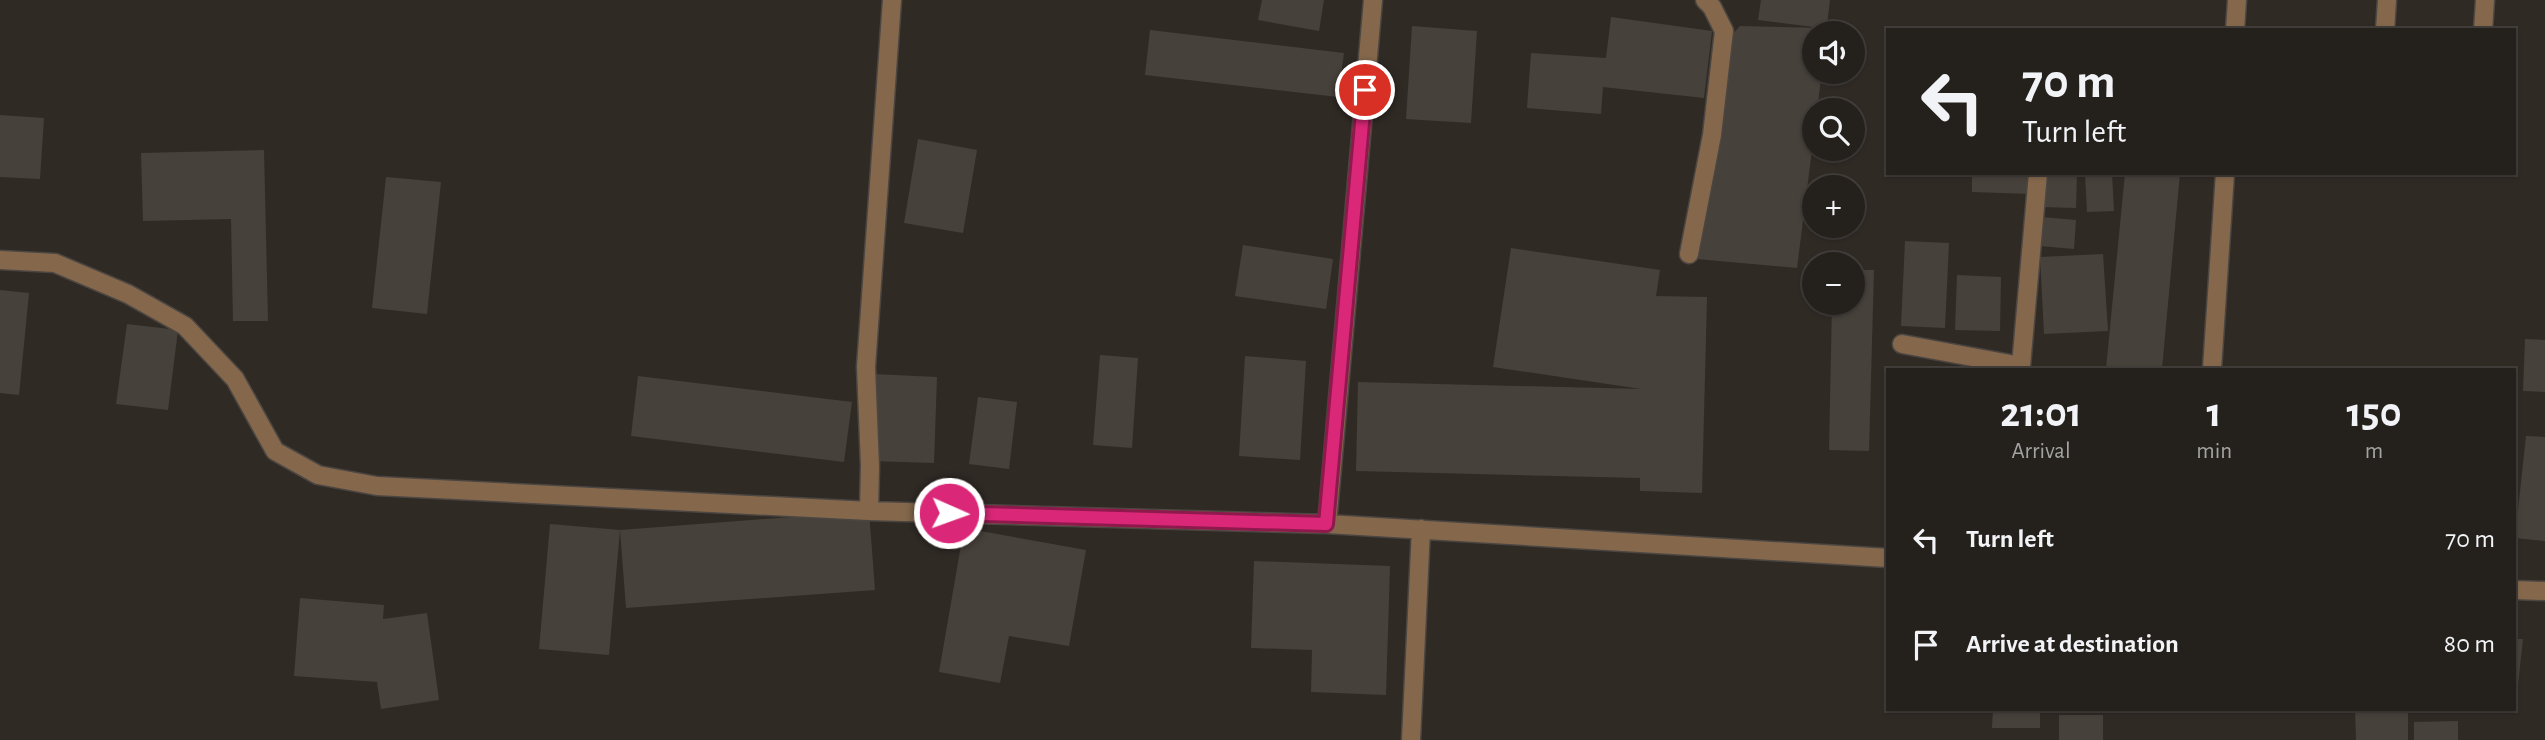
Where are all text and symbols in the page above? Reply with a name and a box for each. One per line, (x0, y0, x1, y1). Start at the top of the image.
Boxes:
map controls (1802, 21, 1865, 315)
button: sound (1802, 21, 1865, 84)
icon: left (1907, 56, 1998, 147)
text: 70 m (2022, 58, 2116, 107)
pin (1335, 60, 1395, 120)
icon: arrive (1346, 71, 1384, 109)
button: search (1802, 98, 1865, 161)
text: Turn left (2022, 116, 2126, 148)
button: + (1802, 175, 1865, 238)
button: − (1802, 252, 1865, 315)
text: 21:01 (2000, 392, 2082, 434)
text: 1 (2207, 392, 2222, 434)
text: 150 (2346, 392, 2402, 434)
text: Arrival (2012, 440, 2071, 463)
text: min (2196, 440, 2232, 463)
text: m (2365, 440, 2383, 463)
position arrow (912, 476, 986, 550)
icon: left (1907, 521, 1945, 559)
text: Turn left (1966, 526, 2054, 552)
text: 70 m (2445, 526, 2495, 552)
icon: arrive (1907, 626, 1945, 664)
text: Arrive at destination (1966, 631, 2179, 657)
text: 80 m (2444, 631, 2495, 657)

